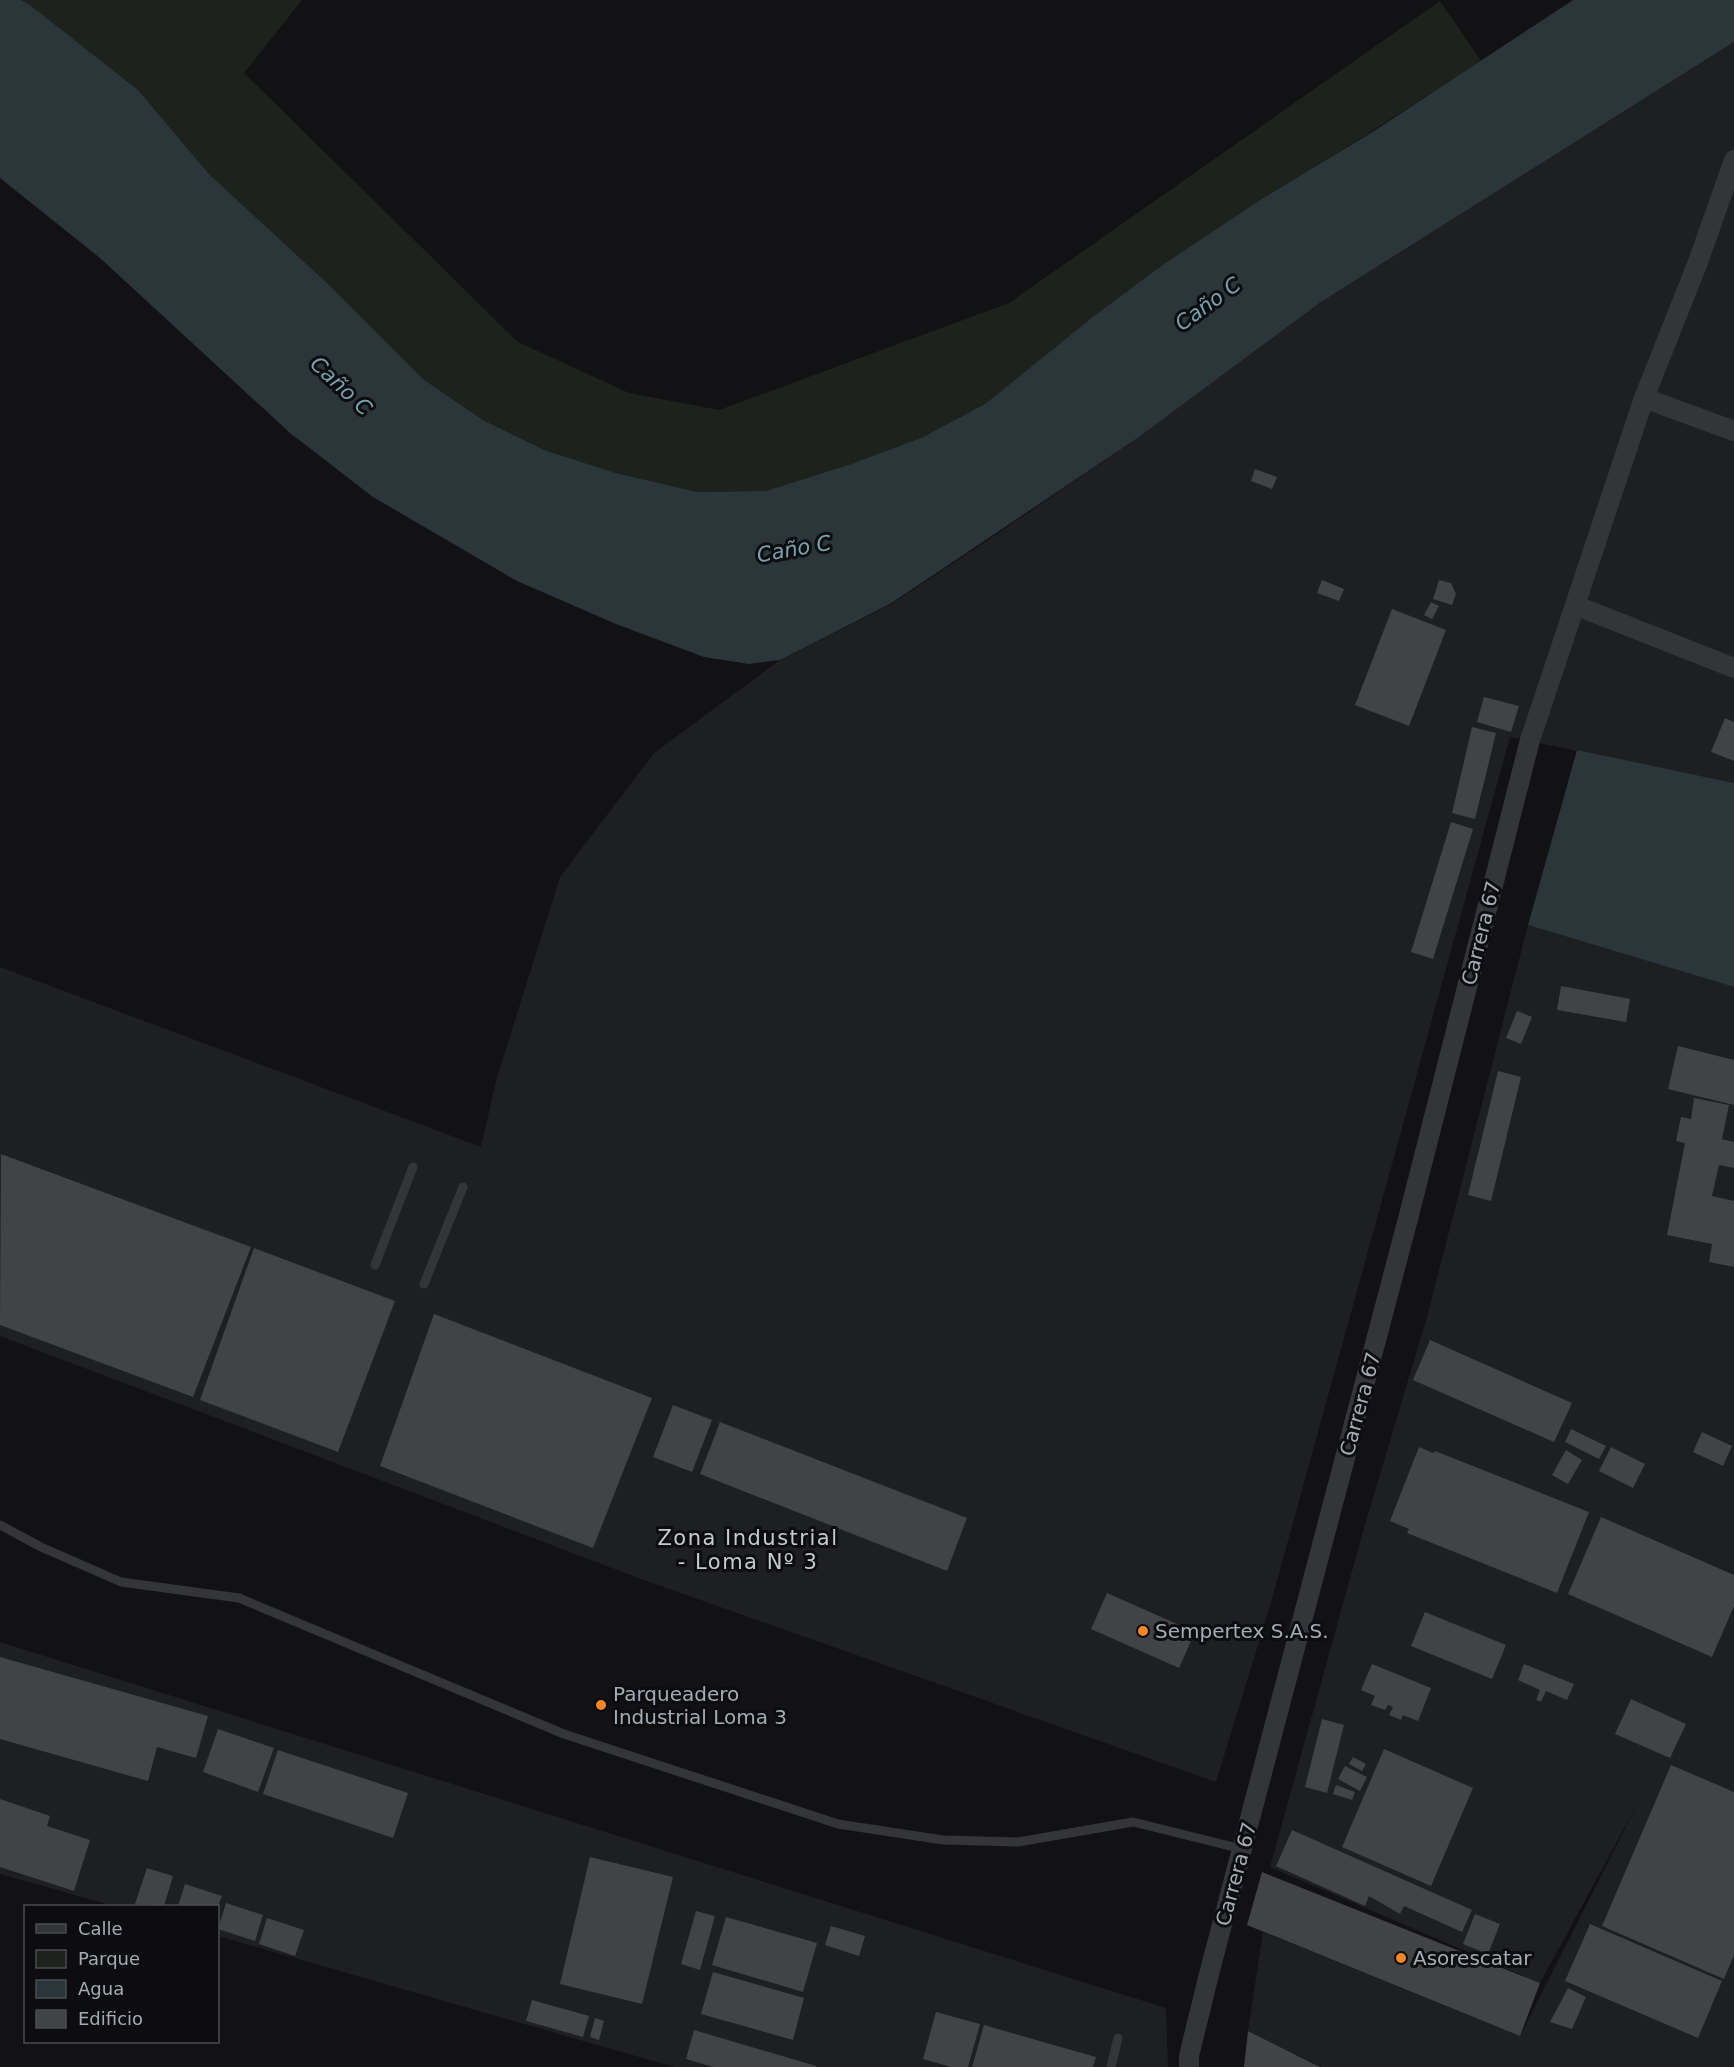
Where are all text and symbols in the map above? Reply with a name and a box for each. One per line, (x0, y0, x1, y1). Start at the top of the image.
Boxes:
water label: Caño C (1171, 272, 1246, 336)
water label: Caño C (305, 352, 377, 421)
water label: Caño C (755, 531, 833, 567)
street label: Carrera 67 (1456, 878, 1506, 988)
street label: Carrera 67 (1335, 1349, 1385, 1459)
district label: Zona Industrial - Loma Nº 3 (657, 1526, 839, 1574)
place label: Sempertex S.A.S. (1155, 1619, 1329, 1643)
marker: Sempertex S.A.S. (1136, 1624, 1150, 1638)
place label: Parqueadero Industrial Loma 3 (613, 1682, 787, 1729)
marker: Parqueadero Industrial Loma 3 (594, 1698, 608, 1712)
street label: Carrera 67 (1211, 1819, 1261, 1929)
legend (24, 1905, 219, 2043)
text: Calle (78, 1918, 123, 1939)
place label: Asorescatar (1413, 1946, 1532, 1970)
text: Parque (78, 1948, 140, 1969)
marker: Asorescatar (1394, 1951, 1408, 1965)
text: Agua (78, 1978, 124, 1999)
text: Edificio (78, 2008, 143, 2029)

